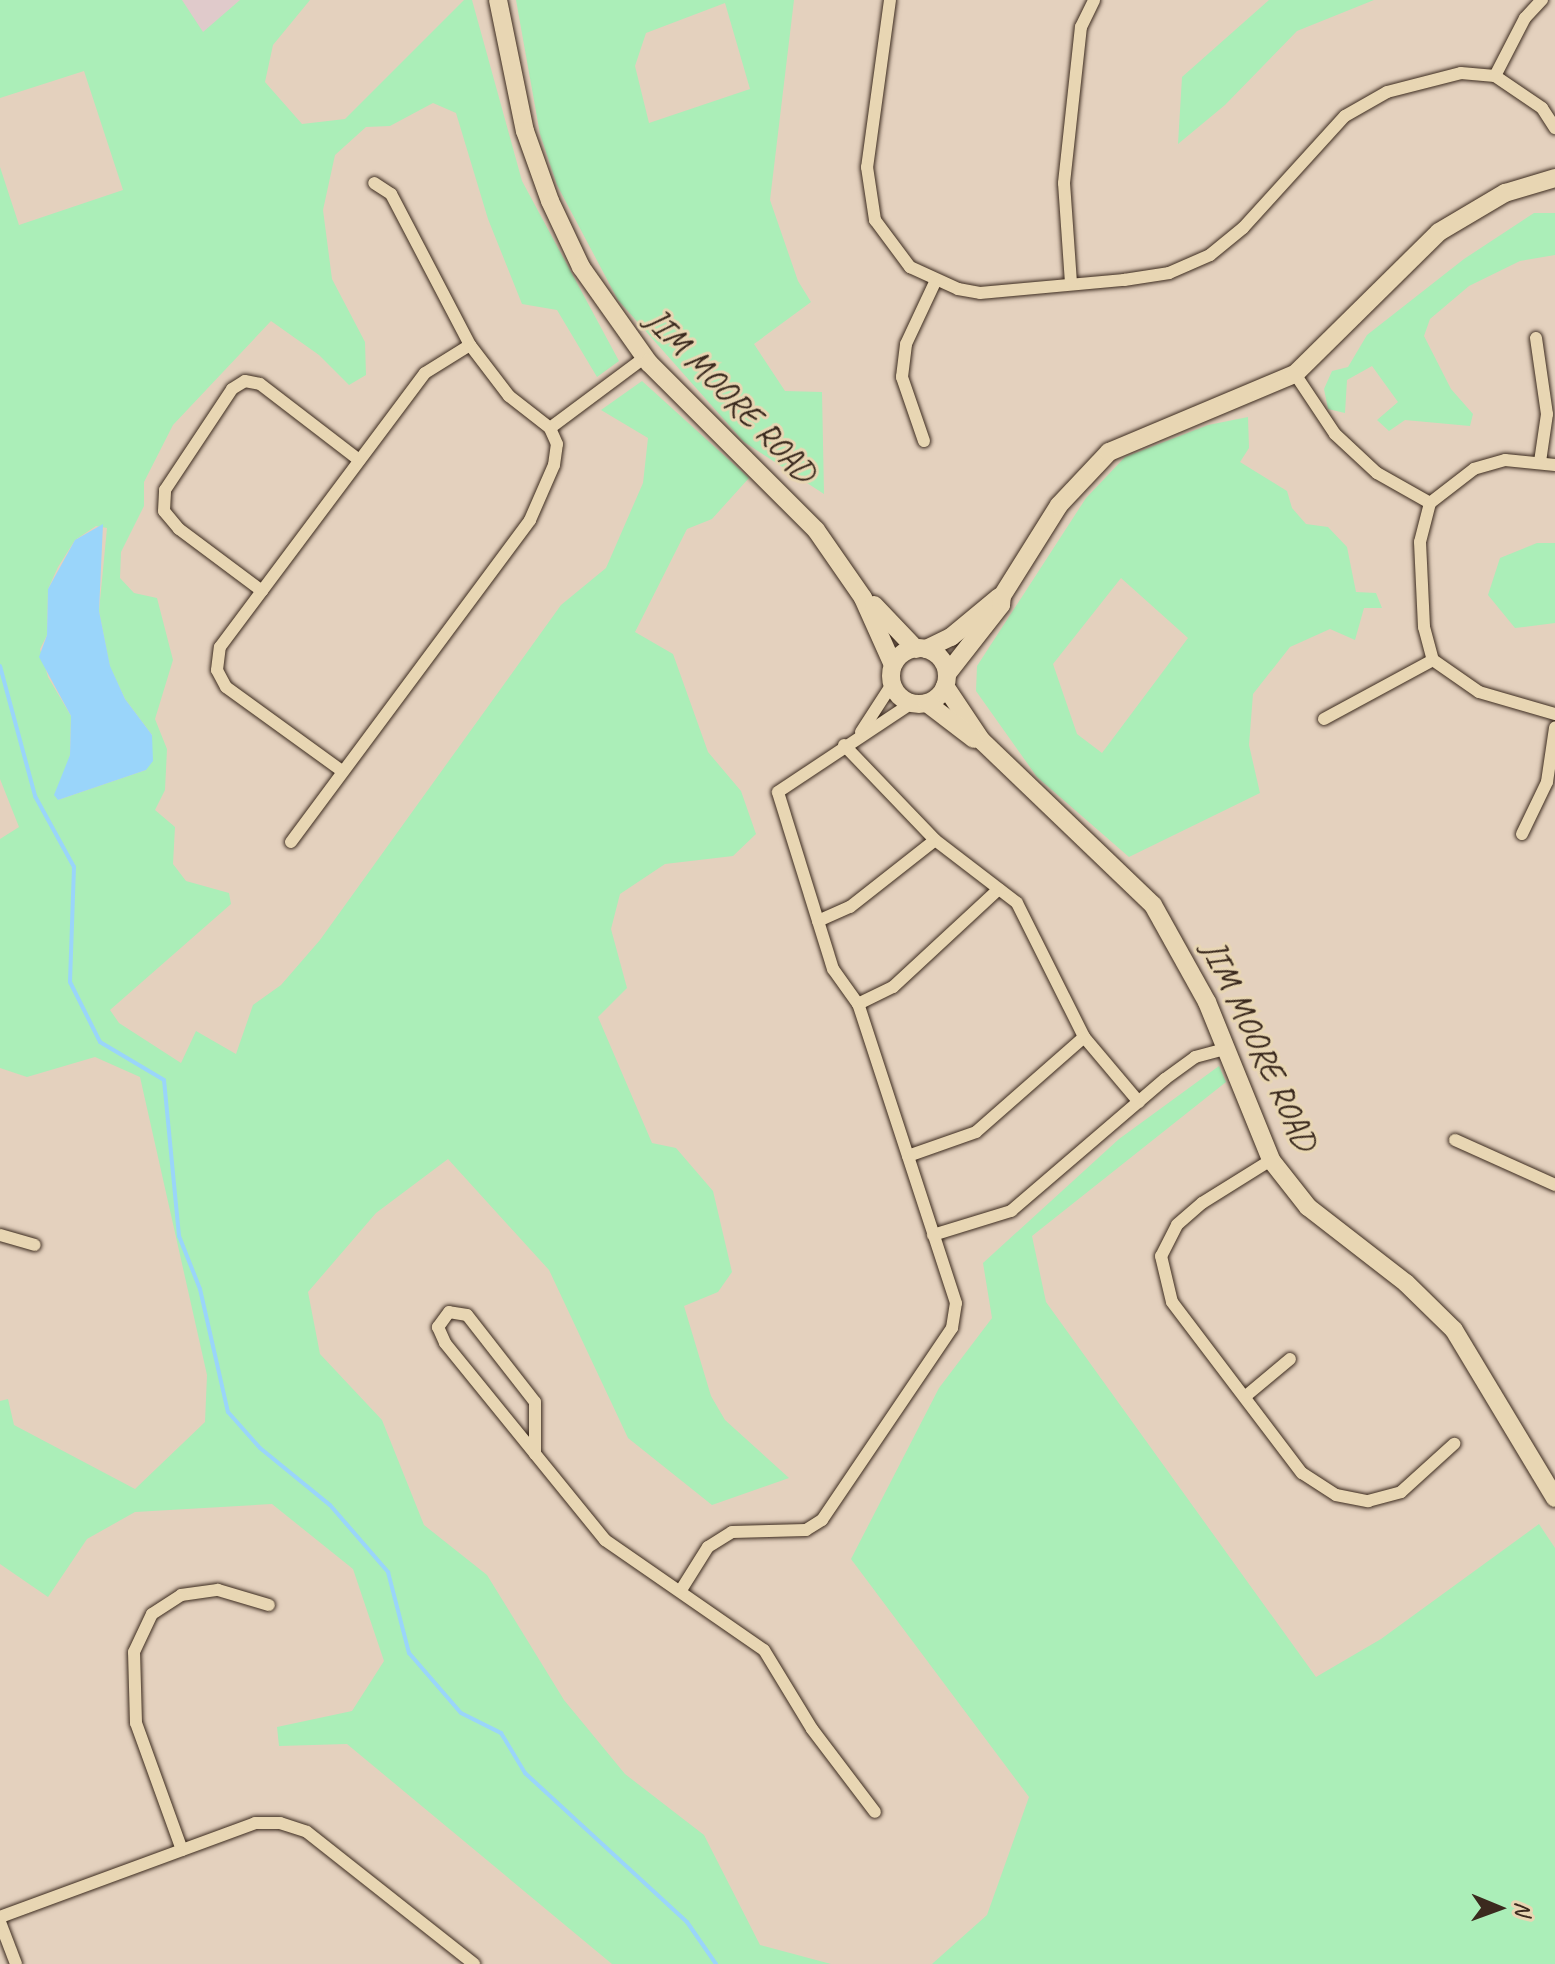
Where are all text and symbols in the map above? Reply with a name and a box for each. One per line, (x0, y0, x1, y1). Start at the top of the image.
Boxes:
street label: JIM MOORE ROAD (637, 298, 825, 492)
street label: JIM MOORE ROAD (1193, 933, 1327, 1157)
north arrow (1459, 1868, 1539, 1948)
text: N (1509, 1901, 1537, 1915)

